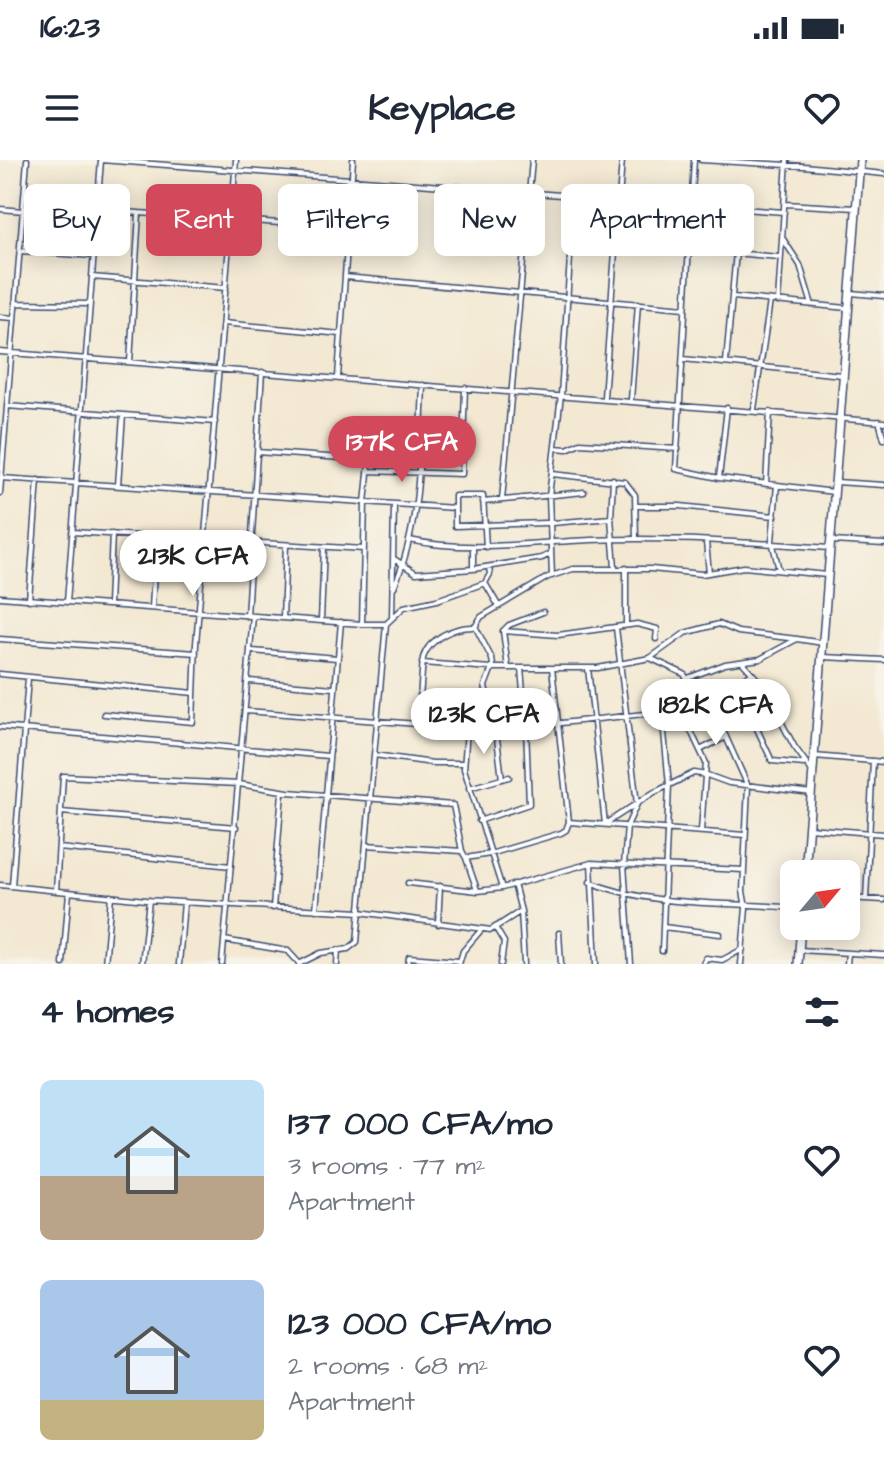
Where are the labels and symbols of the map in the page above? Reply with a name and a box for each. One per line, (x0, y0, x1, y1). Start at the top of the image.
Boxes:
pin: 137K CFA (319, 416, 485, 484)
pin: 213K CFA (110, 530, 276, 598)
pin: 182K CFA (633, 679, 799, 747)
pin: 123K CFA (401, 688, 567, 756)
north arrow (780, 860, 860, 940)

